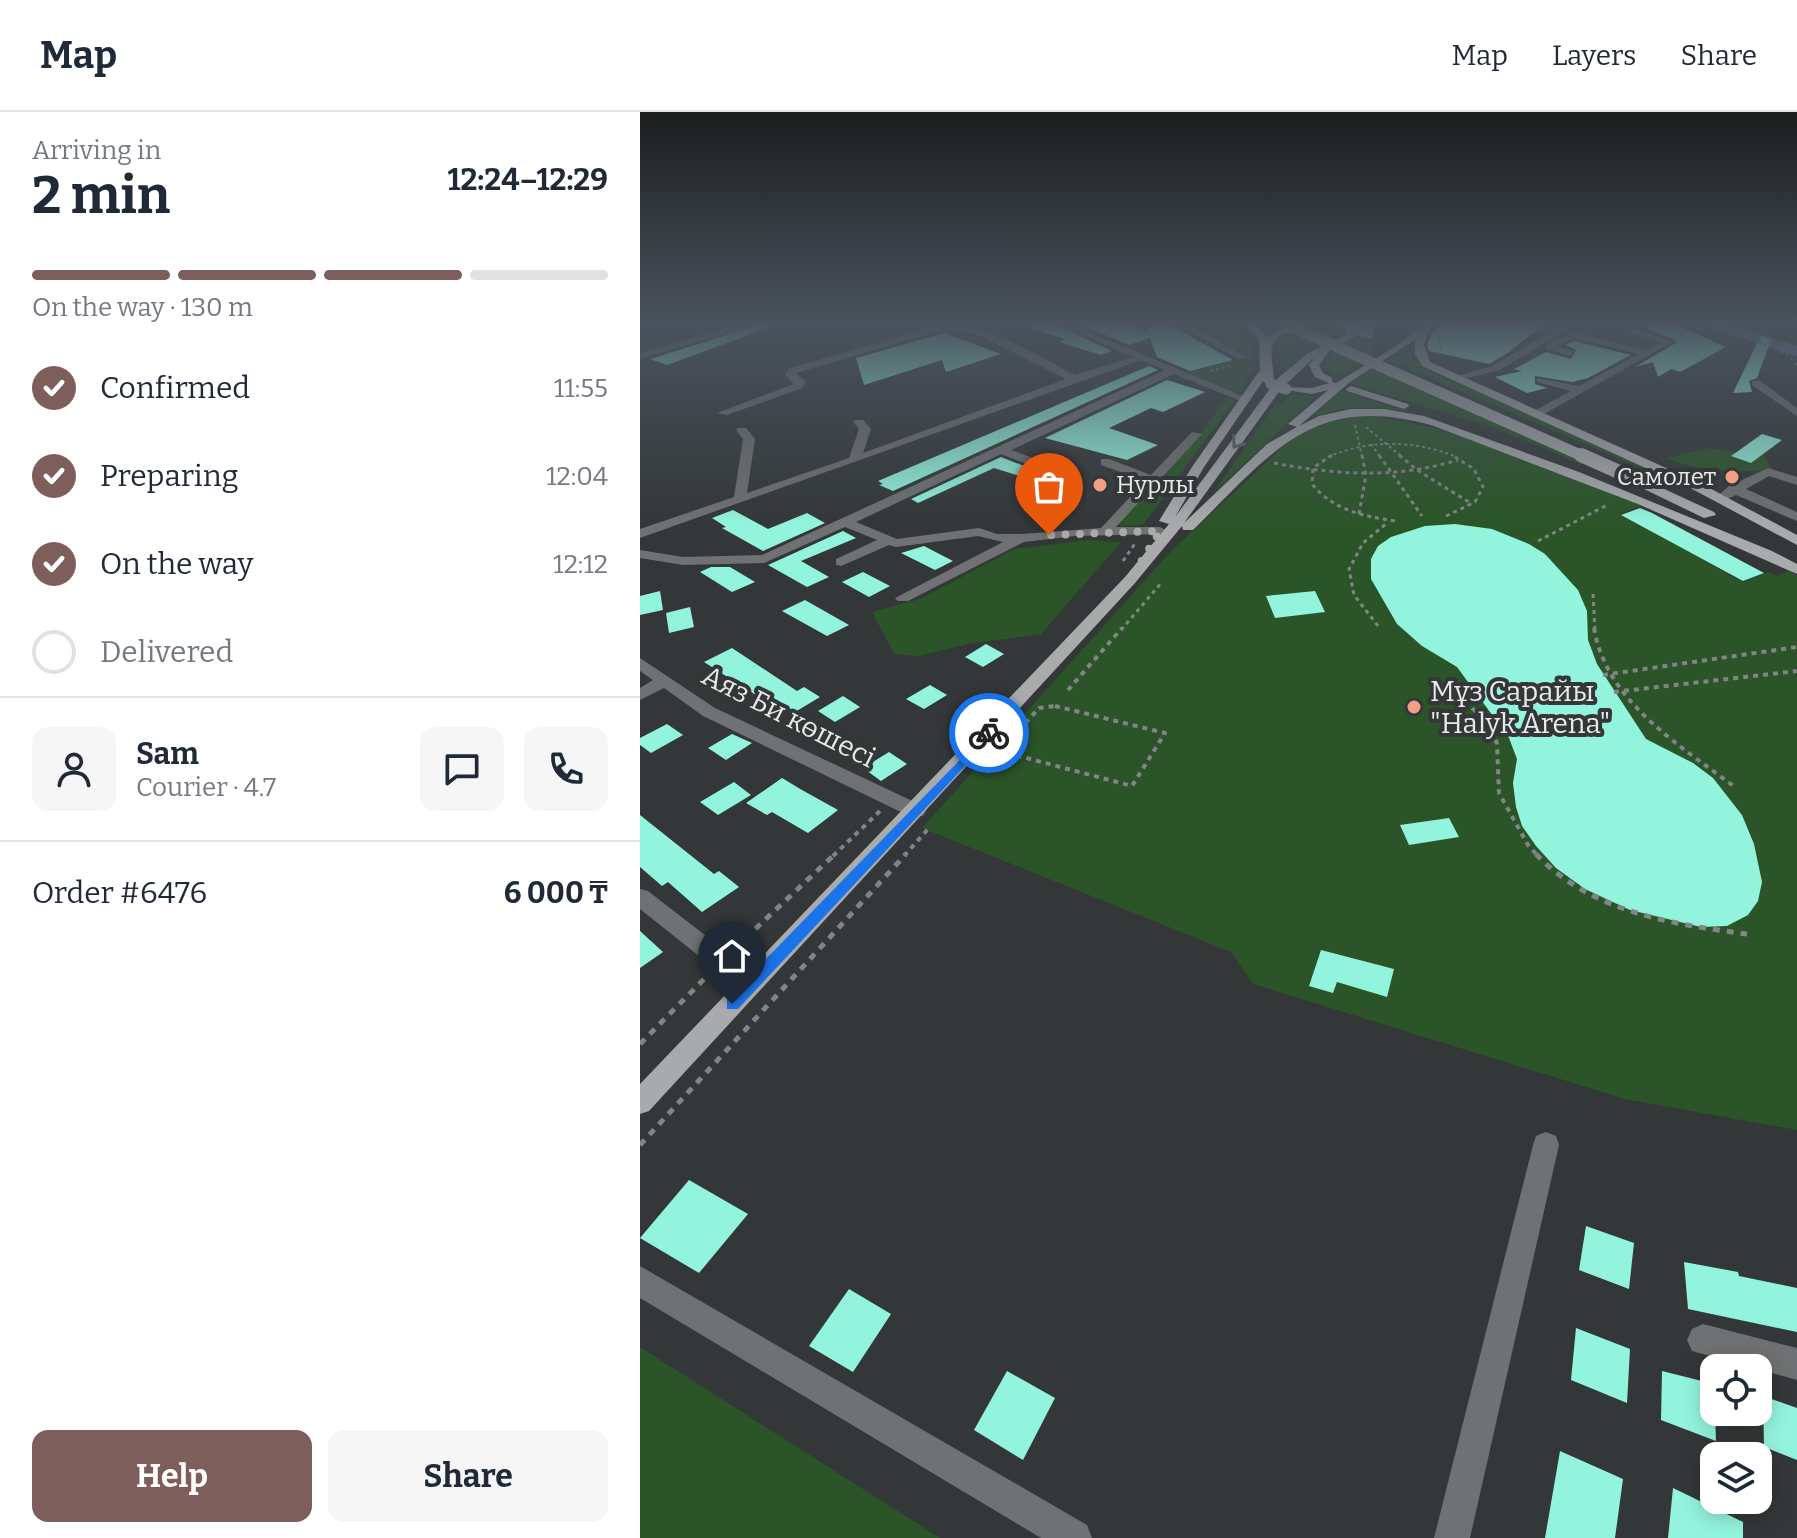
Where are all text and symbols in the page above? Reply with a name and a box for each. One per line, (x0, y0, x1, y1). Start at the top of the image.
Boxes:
text: Map (40, 32, 117, 78)
text: Map (1451, 39, 1508, 72)
text: Layers (1552, 39, 1636, 72)
text: Share (1680, 39, 1757, 72)
text: Arriving in (32, 135, 161, 166)
text: 12:24–12:29 (447, 162, 608, 198)
text: 2 min (32, 164, 170, 227)
text: On the way · 130 m (32, 292, 253, 323)
icon: check (32, 366, 76, 410)
text: Confirmed (100, 370, 250, 406)
text: 11:55 (554, 373, 608, 404)
one-way arrow (1232, 435, 1247, 449)
pin (1015, 453, 1083, 535)
icon: check (32, 454, 76, 498)
text: Preparing (100, 458, 238, 494)
text: 12:04 (546, 461, 608, 492)
place label: Самолет (1617, 463, 1716, 491)
icon: bag (1027, 465, 1071, 509)
marker: Самолет (1723, 468, 1741, 486)
place label: Нурлы (1116, 471, 1194, 499)
marker: Нурлы (1091, 476, 1109, 494)
icon: check (32, 542, 76, 586)
text: On the way (100, 546, 253, 582)
text: 12:12 (553, 549, 608, 580)
text: Delivered (100, 634, 233, 670)
street label: Аяз Би көшесі (697, 659, 881, 774)
place label: Мұз Сарайы "Halyk Arena" (1430, 675, 1610, 740)
courier (949, 693, 1029, 773)
marker: Мұз Сарайы "Halyk Arena" (1405, 698, 1423, 716)
icon: bike (967, 711, 1011, 755)
button: person (32, 727, 116, 811)
button: chat (420, 727, 504, 811)
button: phone (524, 727, 608, 811)
text: Sam (136, 736, 199, 772)
text: Courier · 4.7 (136, 772, 276, 803)
text: Order #6476 (32, 875, 207, 911)
text: 6 000 ₸ (504, 875, 608, 911)
pin (698, 922, 766, 1004)
icon: home (710, 934, 754, 978)
map controls (1700, 1354, 1772, 1514)
button: locate (1700, 1354, 1772, 1426)
button: Help (32, 1430, 312, 1522)
button: Share (328, 1430, 608, 1522)
button: layers (1700, 1442, 1772, 1514)

